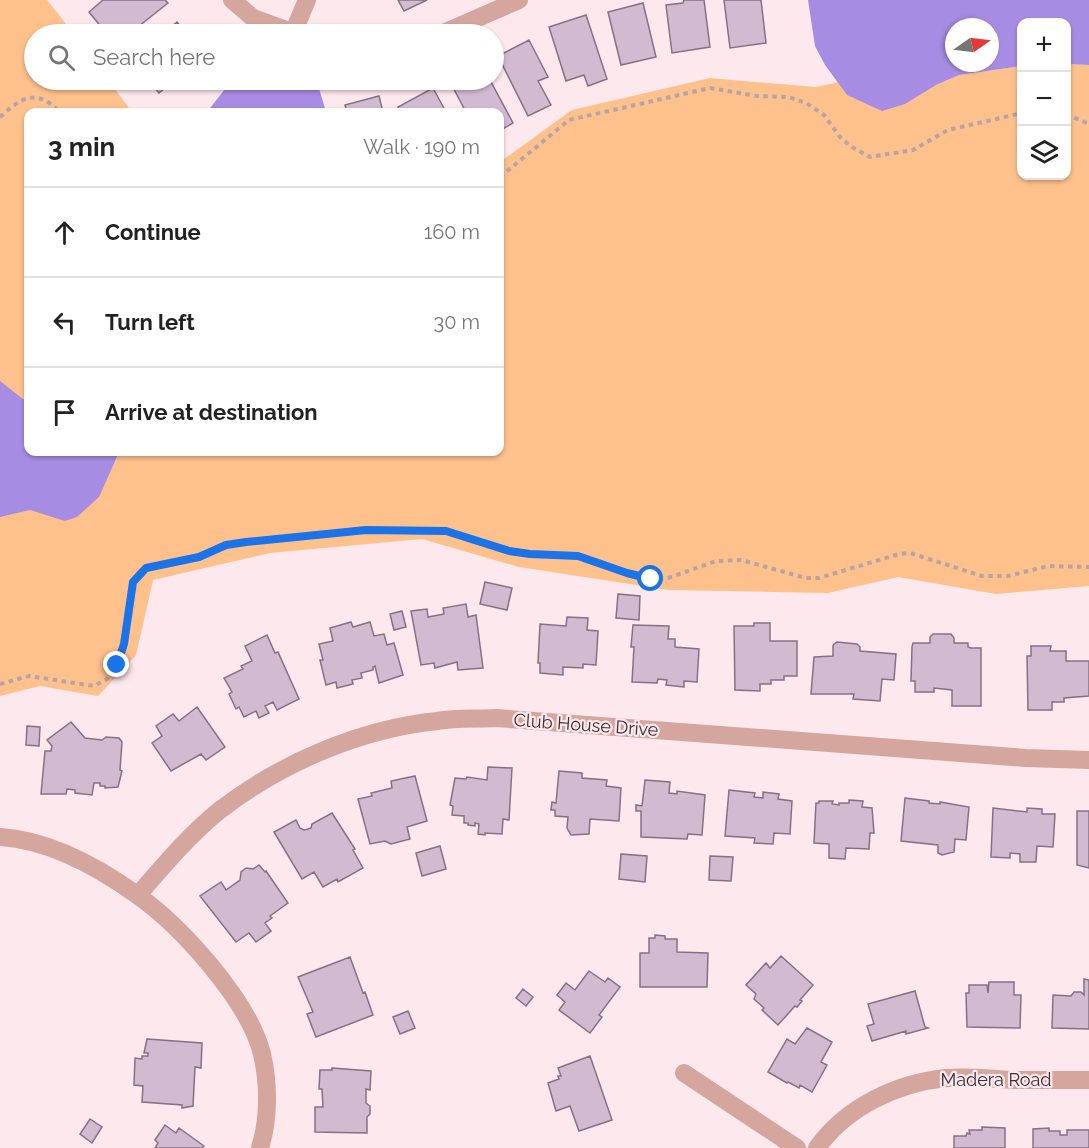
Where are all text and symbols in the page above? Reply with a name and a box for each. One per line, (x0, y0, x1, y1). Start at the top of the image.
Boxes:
north arrow (945, 18, 999, 72)
map controls (1017, 18, 1071, 180)
button: + (1017, 18, 1071, 72)
search box (24, 24, 504, 90)
icon: search (45, 41, 78, 74)
text: Search here (93, 44, 215, 70)
button: − (1017, 72, 1071, 126)
button: layers (1017, 126, 1071, 180)
text: 3 min (48, 132, 115, 162)
text: Walk · 190 m (363, 135, 480, 159)
icon: ahead (48, 216, 81, 249)
text: Continue (105, 219, 201, 245)
text: 160 m (424, 220, 480, 244)
icon: left (48, 306, 81, 339)
text: Turn left (105, 309, 195, 335)
text: 30 m (434, 310, 480, 334)
icon: arrive (48, 396, 81, 429)
text: Arrive at destination (105, 399, 318, 425)
route start (637, 565, 663, 591)
route end (103, 651, 129, 677)
street label: Club House Drive (513, 709, 660, 740)
street label: Madera Road (940, 1069, 1052, 1090)

